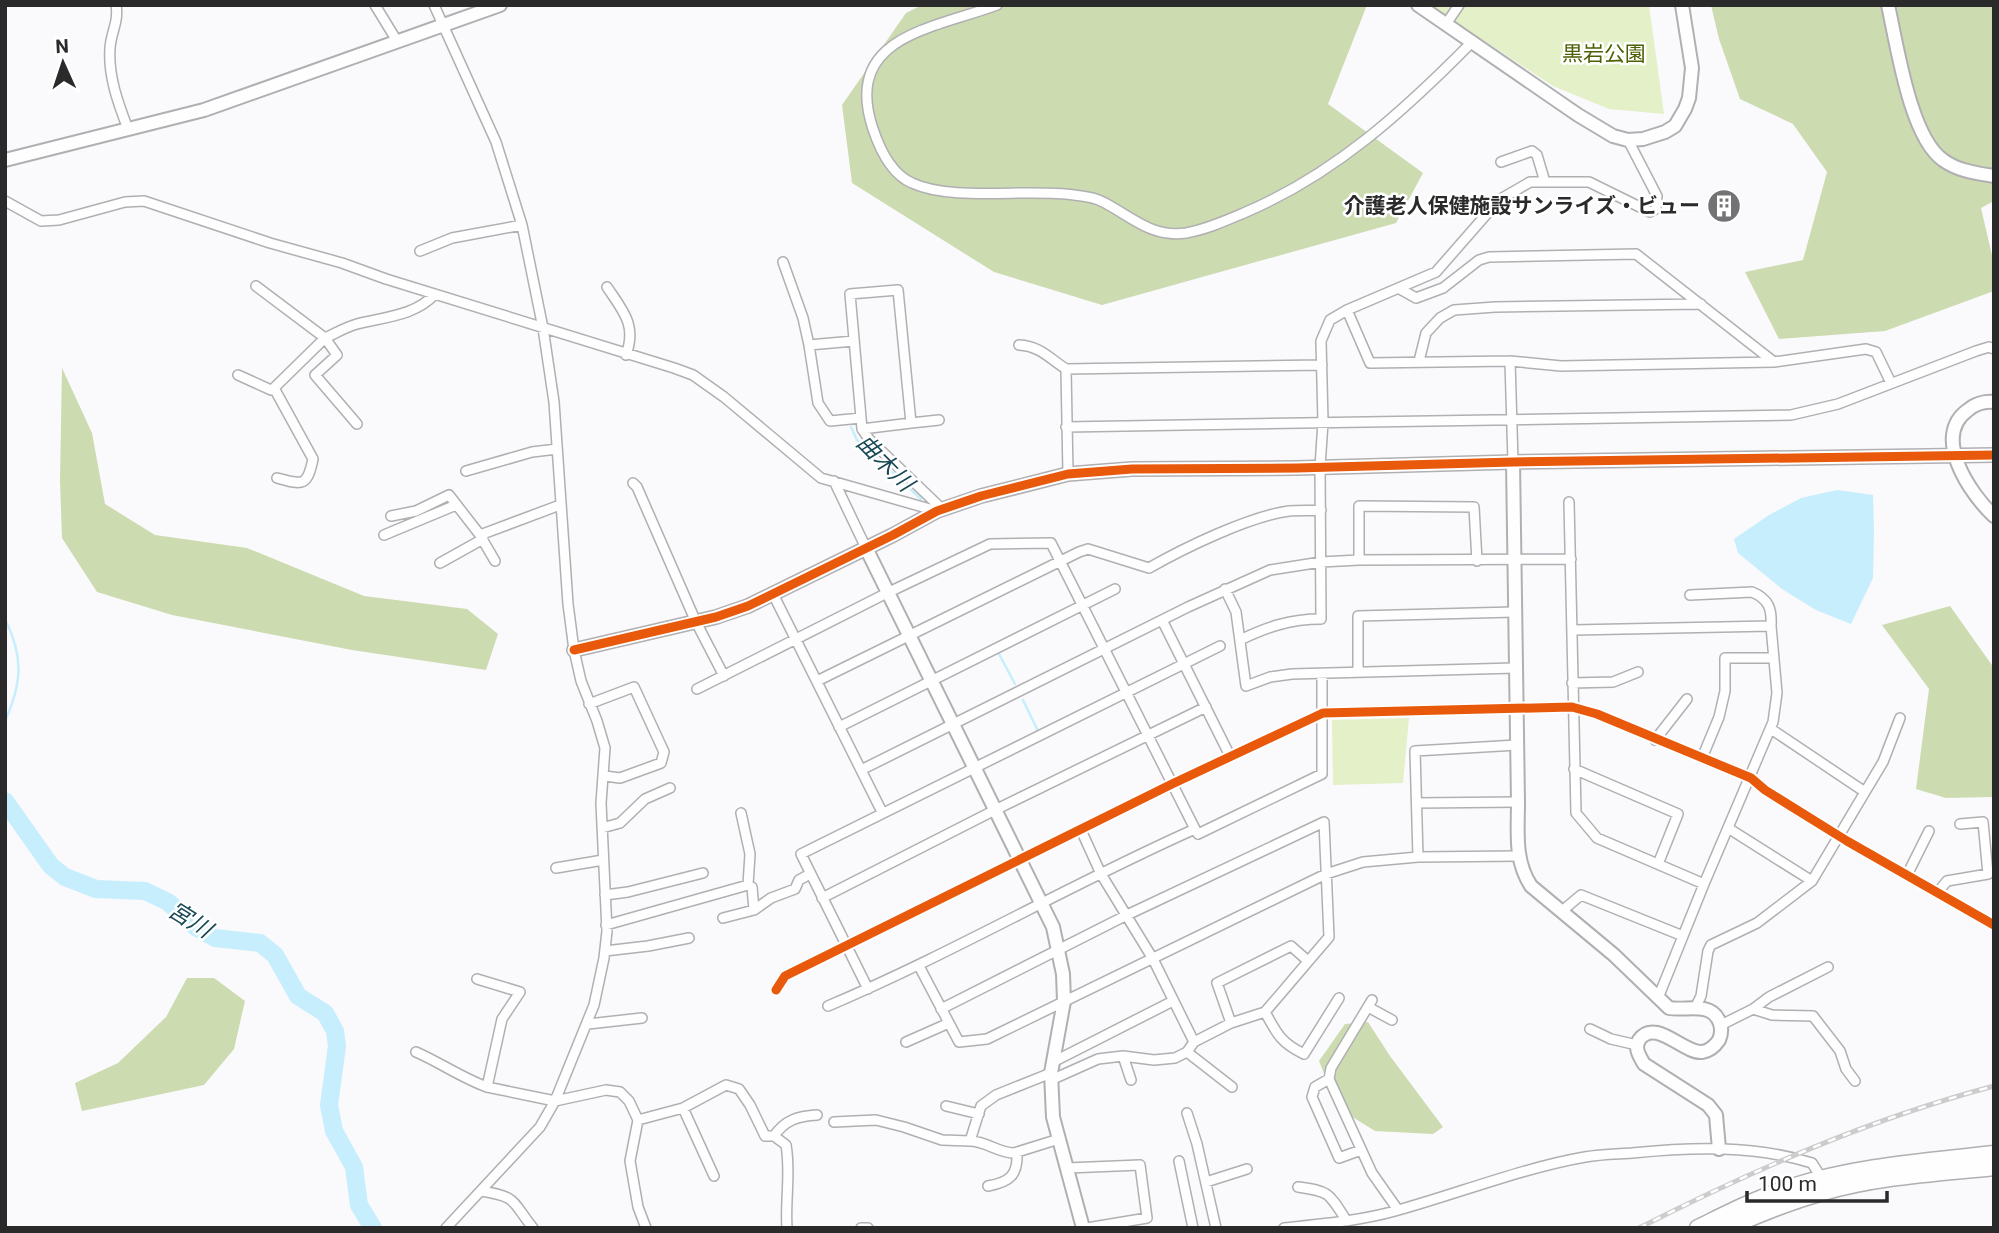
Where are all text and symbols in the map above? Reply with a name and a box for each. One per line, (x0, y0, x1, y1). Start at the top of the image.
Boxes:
north arrow (28, 28, 98, 98)
text: N (55, 35, 69, 58)
park label: 黒岩公園 (1562, 42, 1646, 66)
building icon: 介護老人保健施設サンライズ・ビュー (1705, 187, 1743, 225)
place label: 介護老人保健施設サンライズ・ビュー (1344, 194, 1700, 218)
water label: 曲木川 (851, 429, 921, 499)
water label: 宮川 (163, 896, 219, 945)
scale bar (1747, 1160, 1887, 1204)
text: 100 m (1758, 1172, 1817, 1196)

